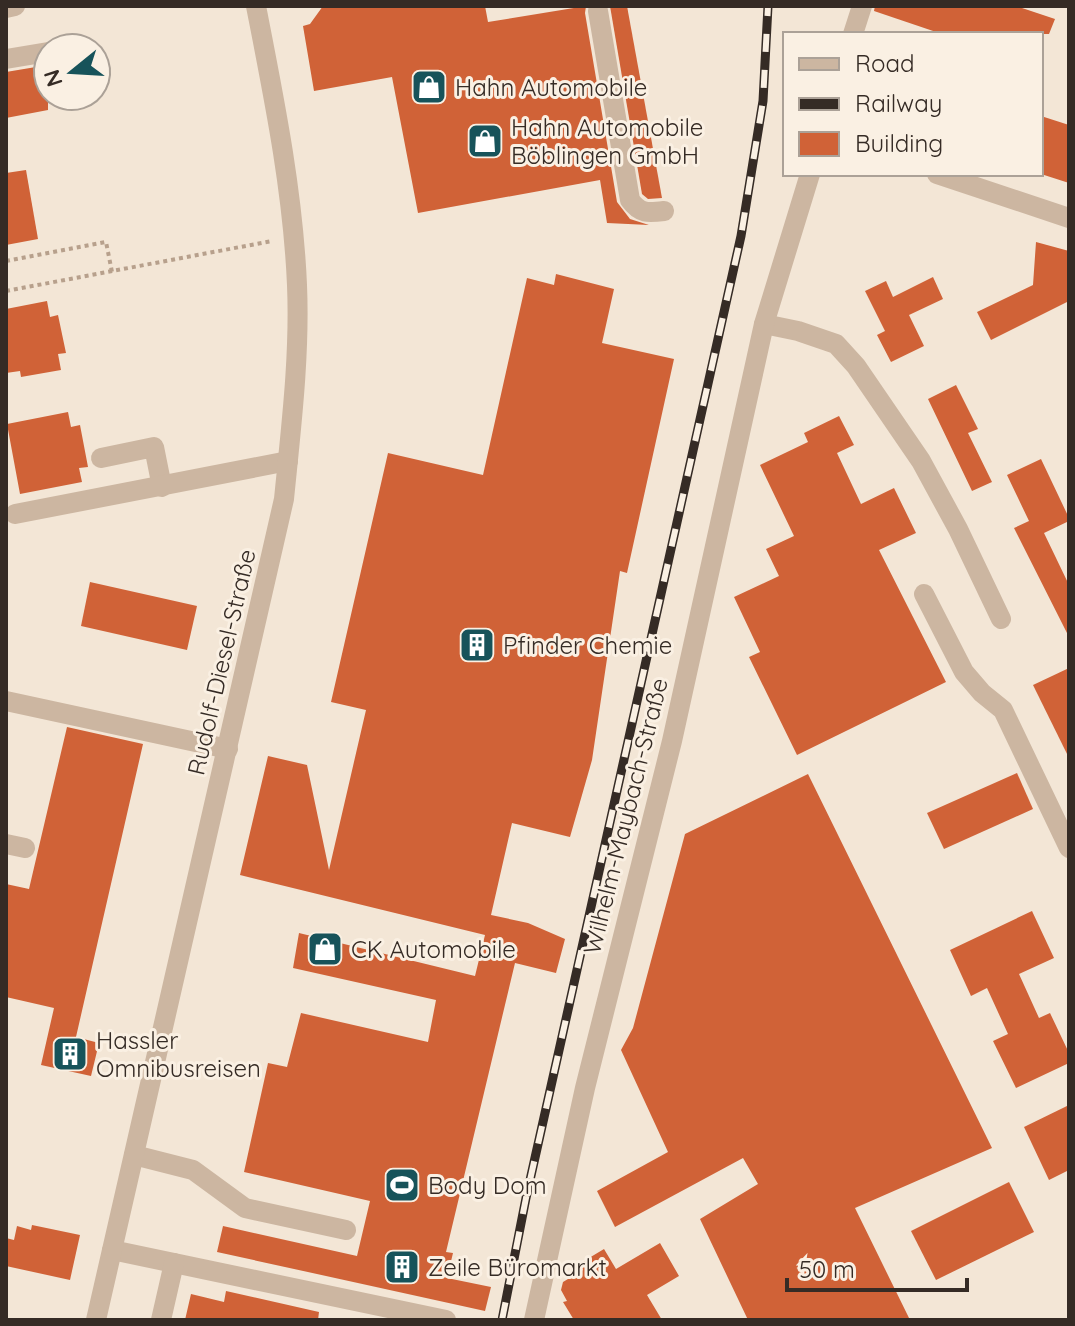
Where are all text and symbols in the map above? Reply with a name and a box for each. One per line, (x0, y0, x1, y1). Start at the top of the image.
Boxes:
north arrow (32, 32, 112, 112)
legend (783, 32, 1043, 176)
text: Road (855, 48, 915, 78)
text: N (37, 66, 69, 90)
shop icon: Hahn Automobile (410, 68, 448, 106)
place label: Hahn Automobile (455, 72, 647, 102)
text: Railway (855, 88, 942, 118)
place label: Hahn Automobile Böblingen GmbH (511, 112, 703, 170)
shop icon: Hahn Automobile Böblingen GmbH (466, 122, 504, 160)
text: Building (855, 128, 943, 158)
street label: Rudolf-Diesel-Straße (180, 546, 262, 778)
building icon: Pfinder Chemie (458, 626, 496, 664)
place label: Pfinder Chemie (503, 630, 672, 660)
street label: Wilhelm-Maybach-Straße (576, 675, 674, 957)
shop icon: CK Automobile (306, 930, 344, 968)
place label: CK Automobile (351, 934, 516, 964)
place label: Hassler Omnibusreisen (96, 1025, 261, 1083)
building icon: Hassler Omnibusreisen (51, 1035, 89, 1073)
sports icon: Body Dom (383, 1166, 421, 1204)
place label: Body Dom (428, 1170, 547, 1200)
scale bar (787, 1242, 967, 1292)
building icon: Zeile Büromarkt (383, 1248, 421, 1286)
place label: Zeile Büromarkt (428, 1252, 607, 1282)
text: 50 m (799, 1254, 855, 1284)

